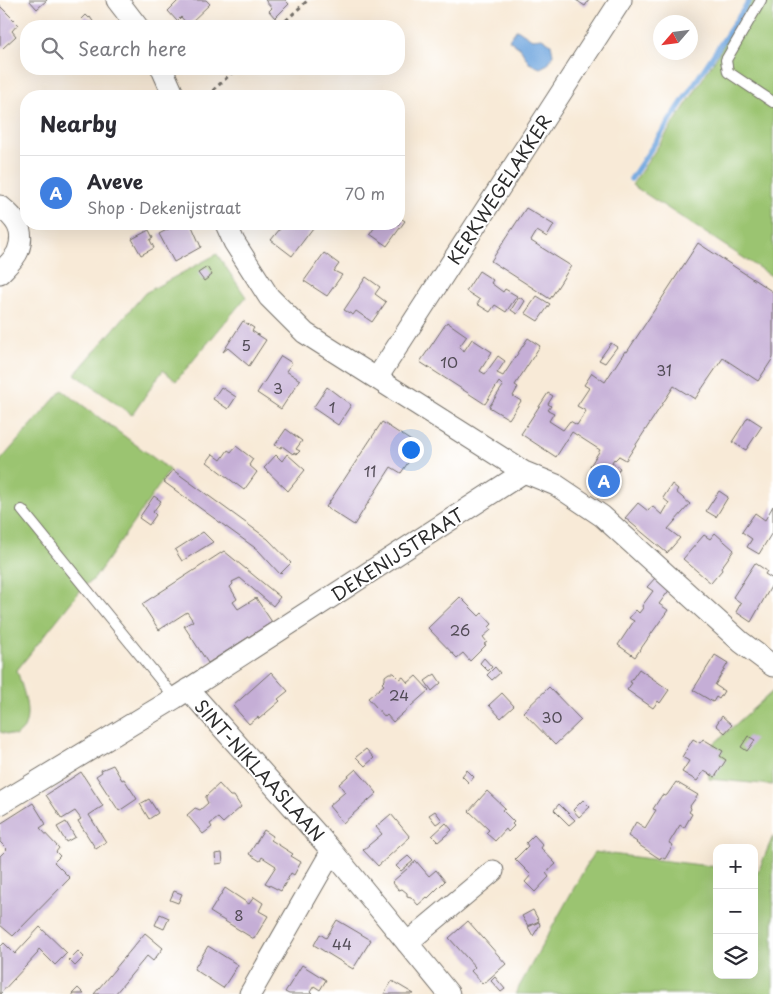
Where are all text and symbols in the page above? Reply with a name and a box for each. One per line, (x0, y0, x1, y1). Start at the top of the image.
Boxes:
north arrow (653, 15, 698, 60)
search box (20, 20, 405, 75)
icon: search (38, 34, 66, 62)
text: Search here (78, 34, 187, 62)
text: Nearby (40, 107, 117, 139)
street label: KERKWEGELAKKER (440, 109, 558, 269)
text: Aveve (87, 167, 143, 195)
text: A (50, 181, 62, 205)
text: 70 m (345, 181, 385, 205)
text: Shop · Dekenijstraat (87, 195, 241, 219)
house number: 5 (241, 333, 251, 356)
house number: 10 (440, 350, 458, 373)
house number: 31 (656, 358, 672, 381)
house number: 3 (273, 376, 283, 399)
house number: 1 (329, 395, 335, 418)
your location (398, 437, 424, 463)
house number: 11 (364, 459, 376, 482)
pin: A (588, 462, 620, 500)
street label: DEKENIJSTRAAT (325, 500, 469, 607)
house number: 26 (450, 618, 470, 641)
house number: 24 (389, 683, 409, 706)
street label: SINT-NIKLAASLAAN (189, 693, 331, 847)
house number: 30 (542, 705, 562, 728)
map controls (713, 844, 758, 979)
button: + (713, 844, 758, 889)
button: − (713, 889, 758, 934)
house number: 8 (234, 903, 244, 926)
house number: 44 (332, 932, 352, 955)
button: layers (713, 934, 758, 979)

